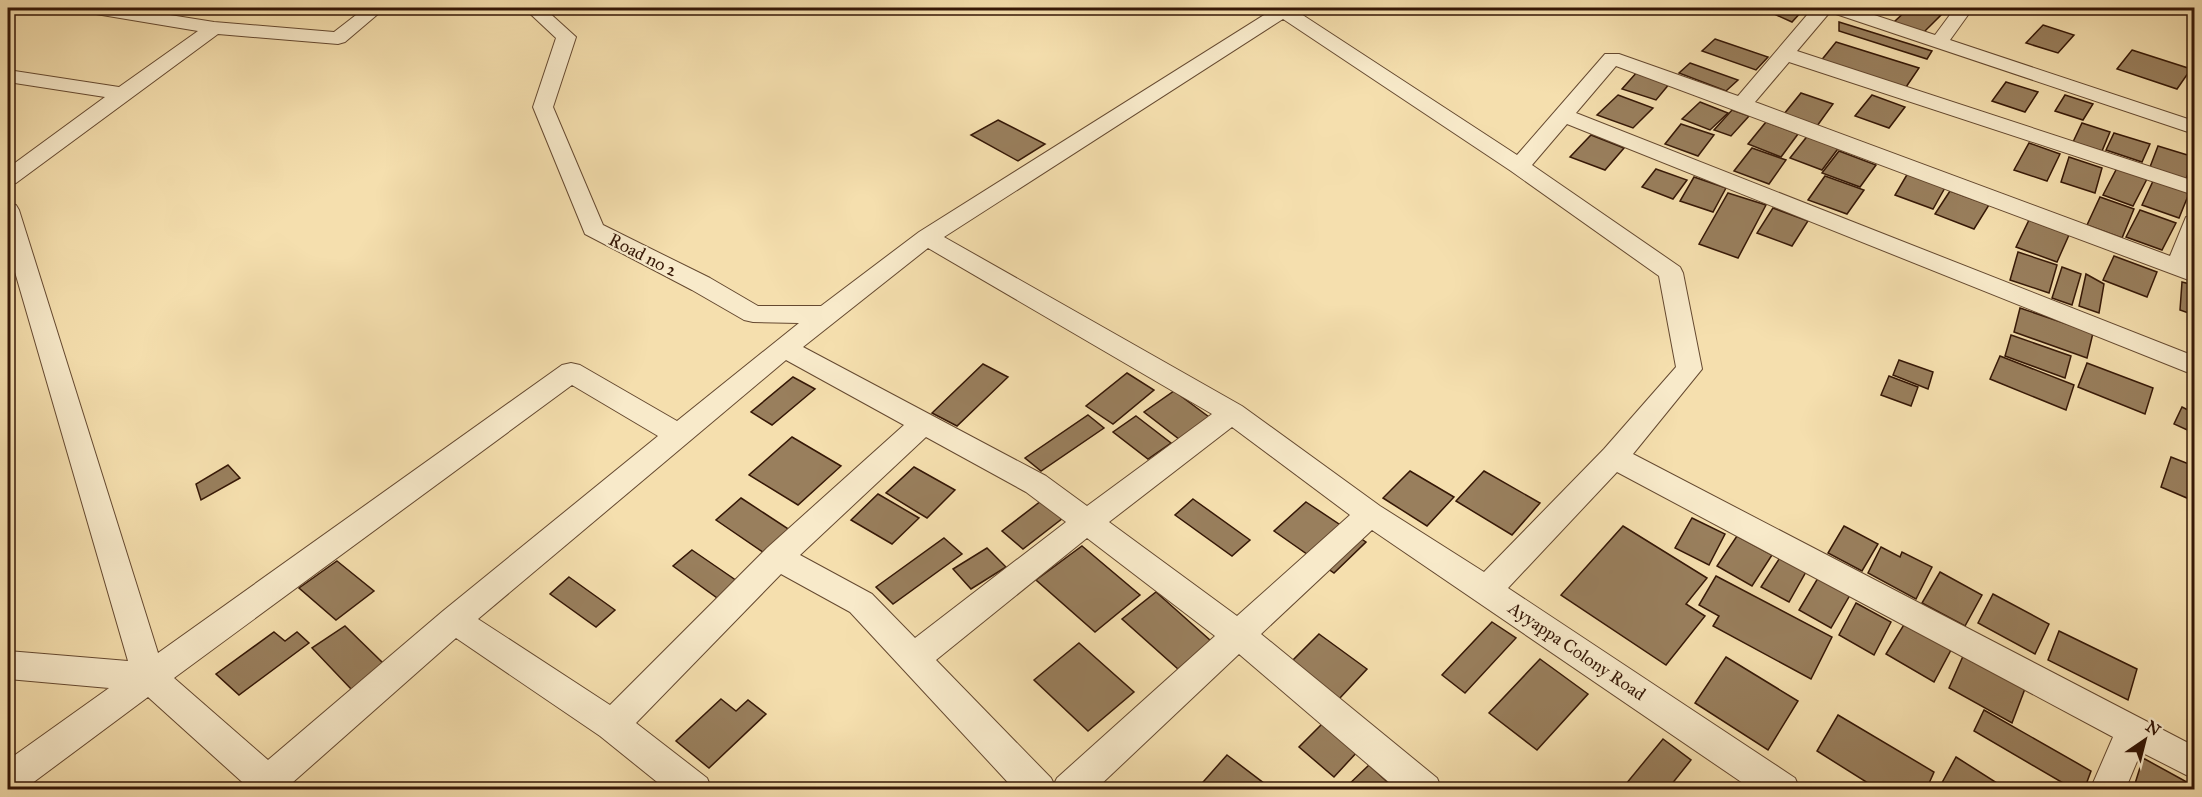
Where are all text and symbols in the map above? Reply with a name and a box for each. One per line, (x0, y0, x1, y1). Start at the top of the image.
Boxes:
street label: Road no 2 (605, 228, 681, 282)
street label: Ayyappa Colony Road (1503, 596, 1650, 705)
north arrow (2115, 710, 2175, 770)
text: N (2142, 716, 2165, 740)

